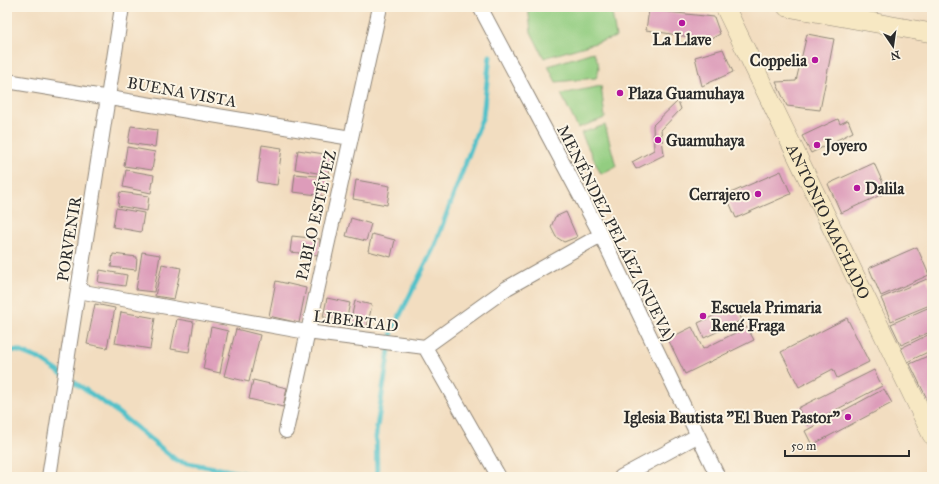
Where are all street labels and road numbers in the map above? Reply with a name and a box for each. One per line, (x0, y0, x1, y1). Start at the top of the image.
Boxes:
street label: BUENA VISTA (126, 73, 238, 111)
street label: MENÉNDEZ PELÁEZ (NUEVA) (552, 121, 681, 345)
street label: ANTONIO MACHADO (783, 139, 874, 302)
street label: PABLO ESTÉVEZ (290, 148, 340, 282)
street label: PORVENIR (53, 194, 85, 283)
street label: LIBERTAD (312, 306, 400, 336)

